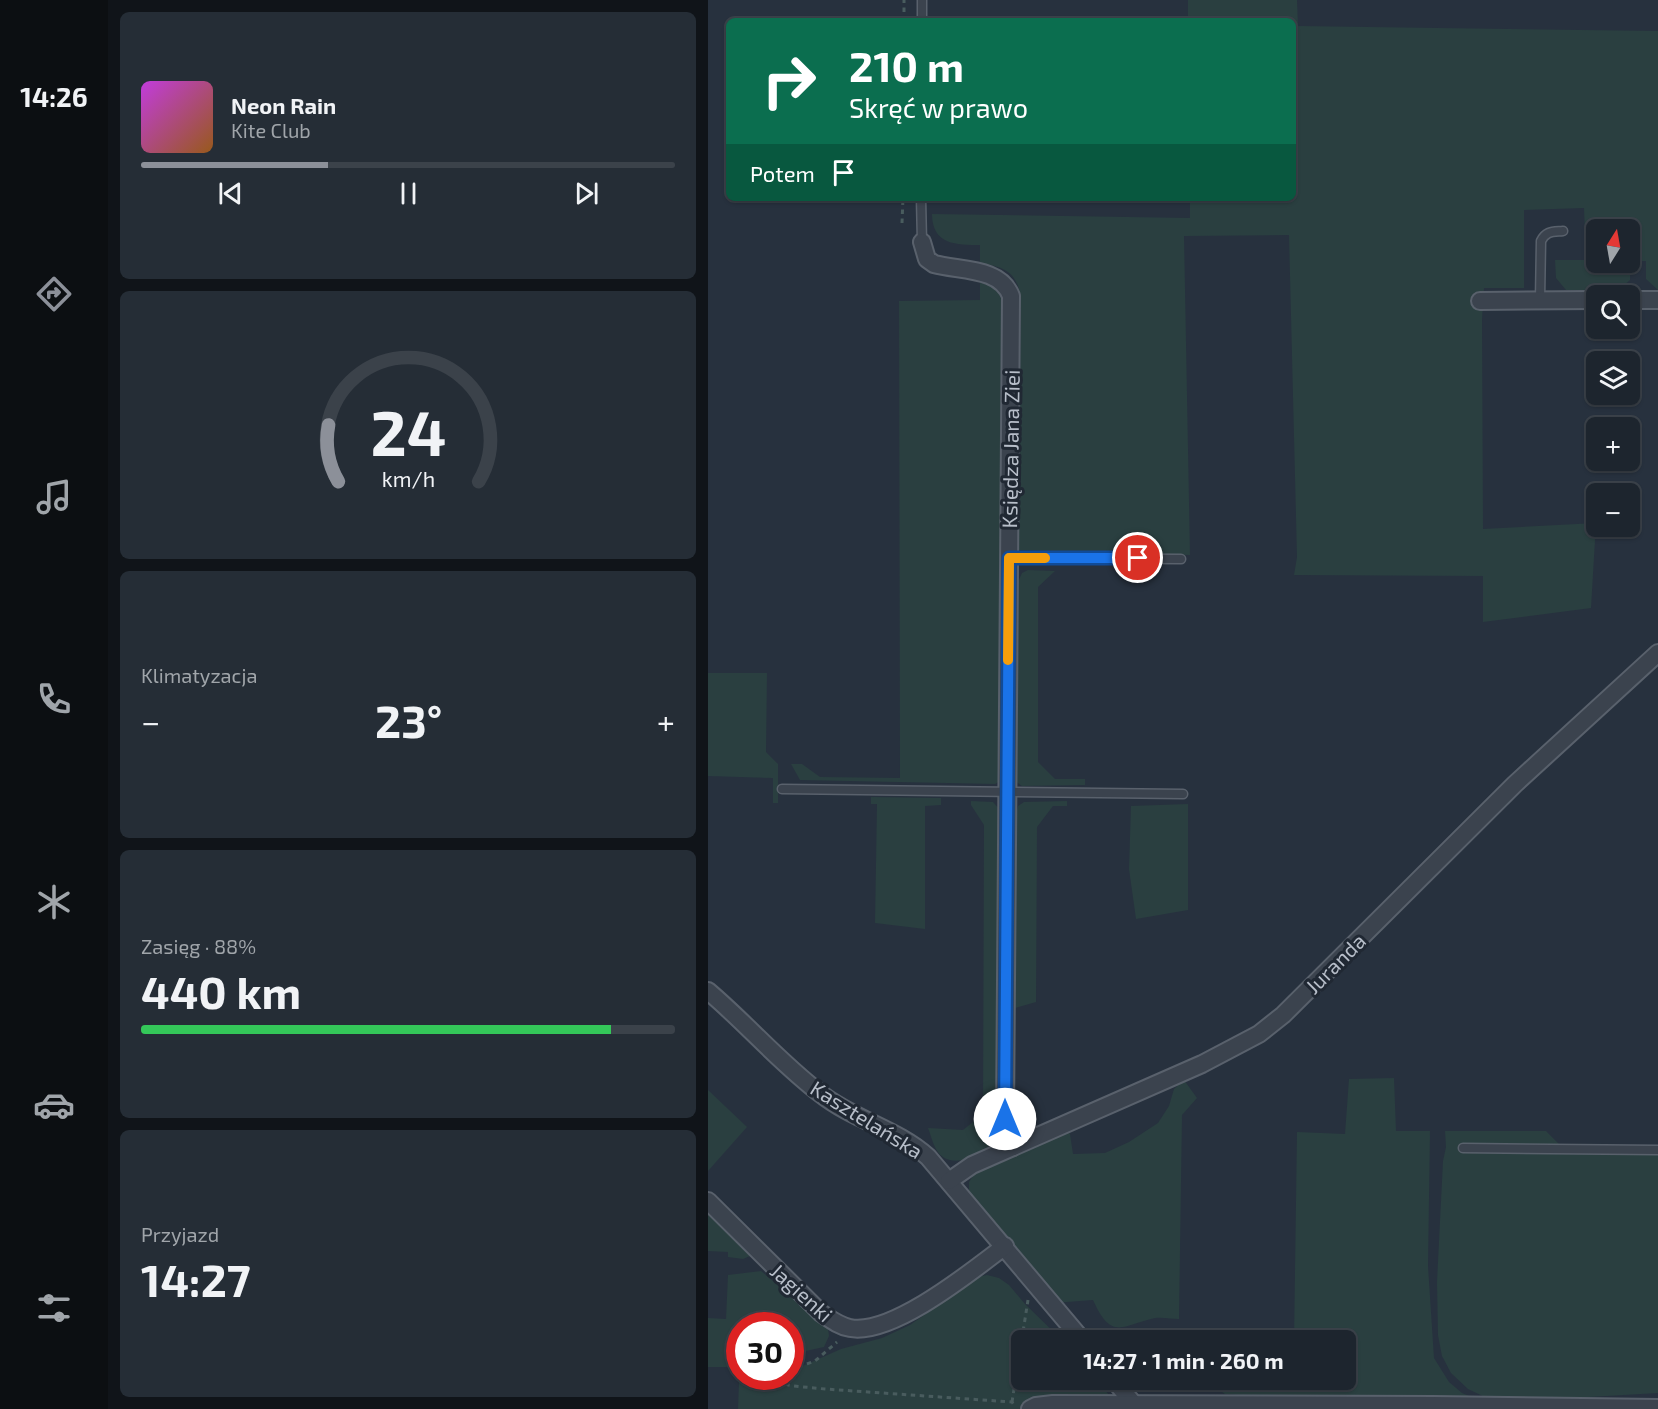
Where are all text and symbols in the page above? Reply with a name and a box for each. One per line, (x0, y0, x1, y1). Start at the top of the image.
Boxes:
text: 210 m (849, 40, 964, 90)
icon: right (750, 42, 828, 120)
text: 14:26 (20, 80, 88, 112)
text: Skręć w prawo (849, 91, 1028, 123)
text: Neon Rain (231, 92, 336, 118)
text: Kite Club (231, 118, 311, 142)
icon: arrive (827, 156, 860, 189)
text: Potem (750, 160, 815, 186)
icon: previous (214, 177, 247, 210)
icon: pause (392, 177, 425, 210)
icon: next (570, 177, 603, 210)
north arrow (1586, 219, 1640, 273)
map controls (1586, 219, 1640, 537)
icon: directions (33, 273, 75, 315)
button: search (1586, 285, 1640, 339)
button: layers (1586, 351, 1640, 405)
street label: Księdza Jana Ziei (996, 369, 1024, 529)
text: 24 (370, 394, 446, 469)
button: + (1586, 417, 1640, 471)
text: km/h (381, 467, 435, 492)
icon: music (33, 476, 75, 518)
button: − (1586, 483, 1640, 537)
pin (1112, 532, 1163, 583)
icon: arrive (1121, 541, 1154, 574)
text: Klimatyzacja (141, 663, 257, 687)
icon: phone (33, 678, 75, 720)
text: 23° (375, 693, 442, 747)
text: − (141, 701, 160, 741)
text: + (657, 701, 675, 741)
icon: climate (33, 881, 75, 923)
street label: Juranda (1300, 928, 1370, 998)
text: Zasięg · 88% (141, 934, 256, 958)
text: 440 km (141, 964, 301, 1018)
street label: Kasztelańska (806, 1075, 928, 1163)
icon: car (33, 1084, 75, 1126)
position arrow (973, 1087, 1037, 1151)
text: Przyjazd (141, 1222, 219, 1246)
text: 14:27 (141, 1252, 251, 1306)
street label: Jagienki (766, 1258, 838, 1326)
icon: filters (33, 1287, 75, 1329)
speed limit sign: 30 (726, 1312, 804, 1390)
text: 14:27 · 1 min · 260 m (1083, 1347, 1284, 1373)

